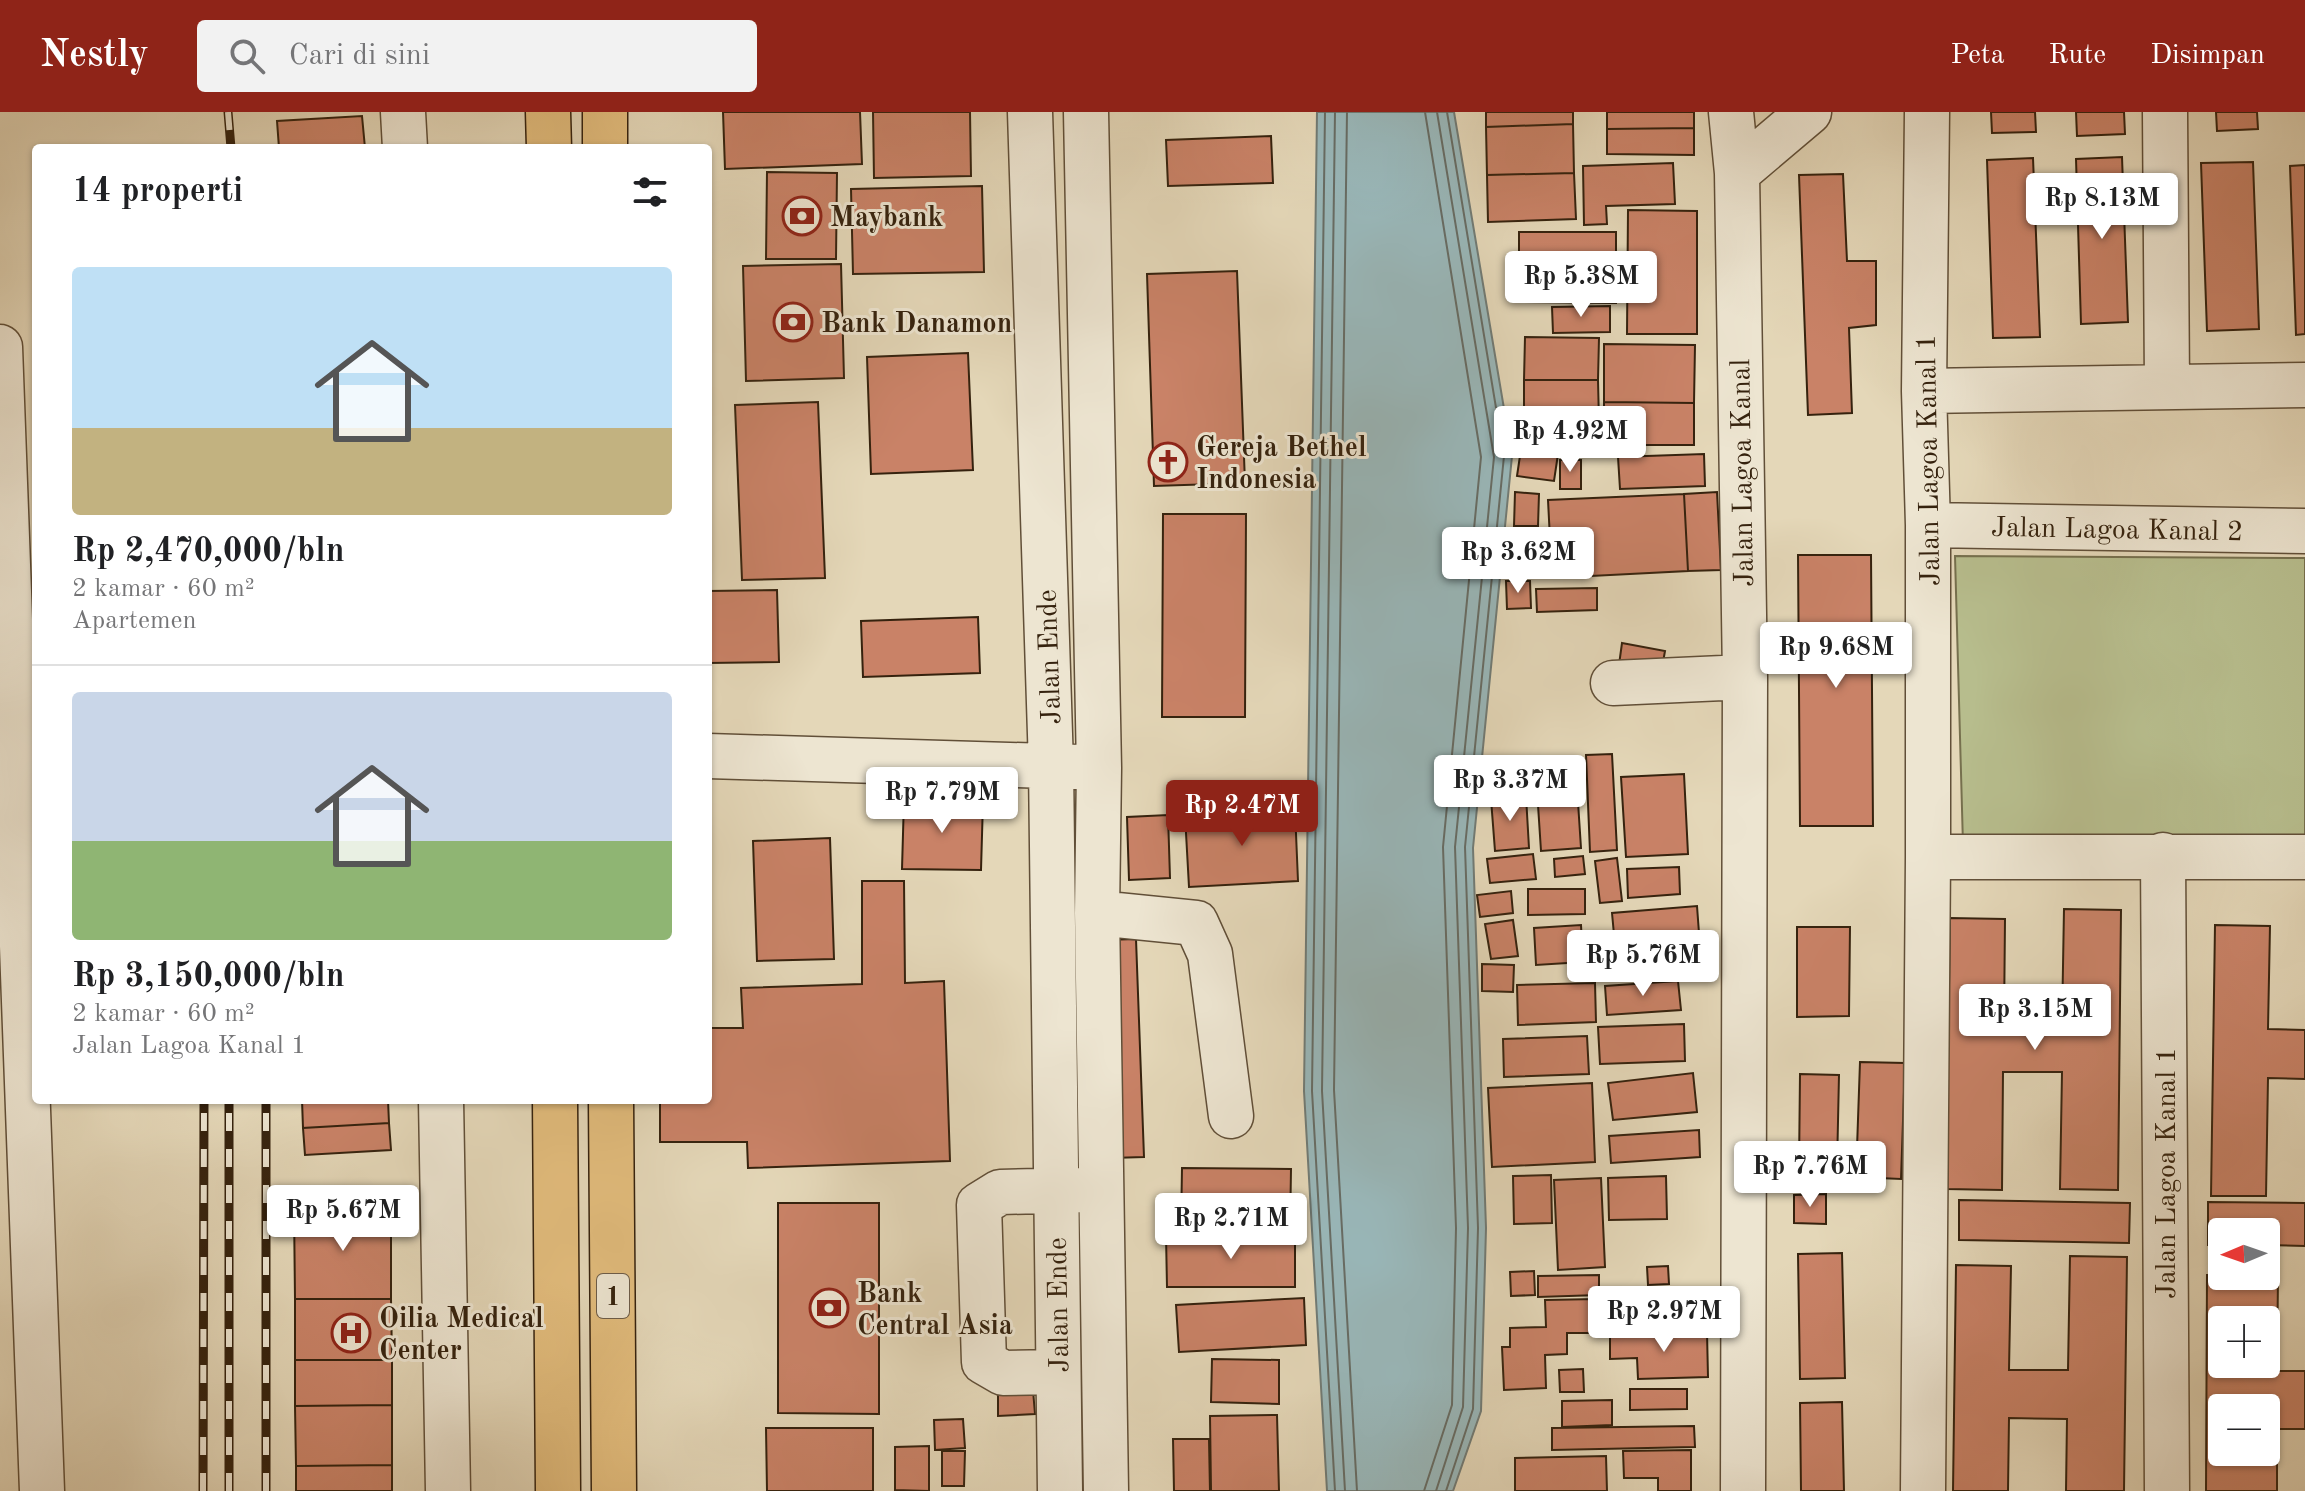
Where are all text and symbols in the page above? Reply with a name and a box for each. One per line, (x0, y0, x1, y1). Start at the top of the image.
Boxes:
search box (197, 20, 757, 92)
icon: search (225, 34, 269, 78)
text: Nestly (40, 37, 149, 75)
text: Cari di sini (289, 41, 430, 71)
text: Peta (1950, 42, 2005, 70)
text: Rute (2049, 42, 2106, 70)
text: Disimpan (2150, 42, 2265, 70)
icon: filters (628, 170, 672, 214)
pin: Rp 8.13M (2019, 173, 2185, 241)
text: 14 properti (72, 175, 243, 209)
text: Rp 8.13M (2044, 186, 2160, 212)
bank icon: Maybank (781, 195, 823, 237)
place label: Maybank (830, 205, 944, 233)
pin: Rp 5.38M (1498, 251, 1664, 319)
text: Rp 5.38M (1523, 264, 1639, 290)
bank icon: Bank Danamon (772, 301, 814, 343)
place label: Bank Danamon (821, 311, 1012, 339)
icon: home (300, 319, 444, 463)
street label: Jalan Lagoa Kanal 1 (1914, 334, 1946, 586)
street label: Jalan Lagoa Kanal (1728, 359, 1760, 587)
pin: Rp 4.92M (1487, 406, 1653, 474)
text: Rp 4.92M (1512, 419, 1628, 445)
place label: Gereja Bethel Indonesia (1196, 435, 1367, 495)
church icon: Gereja Bethel Indonesia (1147, 441, 1189, 483)
street label: Jalan Lagoa Kanal 2 (1991, 515, 2243, 547)
pin: Rp 3.62M (1435, 527, 1601, 595)
text: Rp 2,470,000/bln (72, 535, 345, 569)
text: Rp 3.62M (1460, 540, 1576, 566)
text: 2 kamar · 60 m² (72, 576, 255, 602)
street label: Jalan Ende (1035, 589, 1067, 725)
text: Apartemen (72, 608, 197, 634)
pin: Rp 9.68M (1753, 622, 1919, 690)
text: Rp 9.68M (1778, 635, 1894, 661)
icon: home (300, 744, 444, 888)
pin: Rp 3.37M (1427, 755, 1593, 823)
pin: Rp 7.79M (859, 767, 1025, 835)
text: Rp 3.37M (1452, 768, 1568, 794)
text: Rp 7.79M (884, 780, 1000, 806)
pin: Rp 2.47M (1159, 780, 1325, 848)
text: Rp 2.47M (1184, 793, 1300, 819)
pin: Rp 5.76M (1560, 930, 1726, 998)
text: Rp 5.76M (1585, 943, 1701, 969)
text: Rp 3,150,000/bln (72, 960, 345, 994)
pin: Rp 3.15M (1952, 984, 2118, 1052)
text: Rp 3.15M (1977, 997, 2093, 1023)
text: 2 kamar · 60 m² (72, 1001, 255, 1027)
text: Jalan Lagoa Kanal 1 (72, 1033, 306, 1059)
street label: Jalan Lagoa Kanal 1 (2154, 1047, 2182, 1299)
pin: Rp 7.76M (1727, 1141, 1893, 1209)
text: Rp 7.76M (1752, 1154, 1868, 1180)
pin: Rp 5.67M (260, 1185, 426, 1253)
pin: Rp 2.71M (1148, 1193, 1314, 1261)
text: Rp 5.67M (285, 1198, 401, 1224)
text: Rp 2.71M (1173, 1206, 1289, 1232)
north arrow (2208, 1218, 2280, 1290)
map controls (2208, 1218, 2280, 1466)
street label: Jalan Ende (1045, 1237, 1075, 1373)
road number: 1 (597, 1274, 629, 1318)
place label: Bank Central Asia (857, 1281, 1013, 1341)
pin: Rp 2.97M (1581, 1286, 1747, 1354)
bank icon: Bank Central Asia (808, 1287, 850, 1329)
text: Rp 2.97M (1606, 1299, 1722, 1325)
place label: Oilia Medical Center (379, 1306, 544, 1366)
button: + (2208, 1306, 2280, 1378)
hospital icon: Oilia Medical Center (330, 1312, 372, 1354)
button: − (2208, 1394, 2280, 1466)

